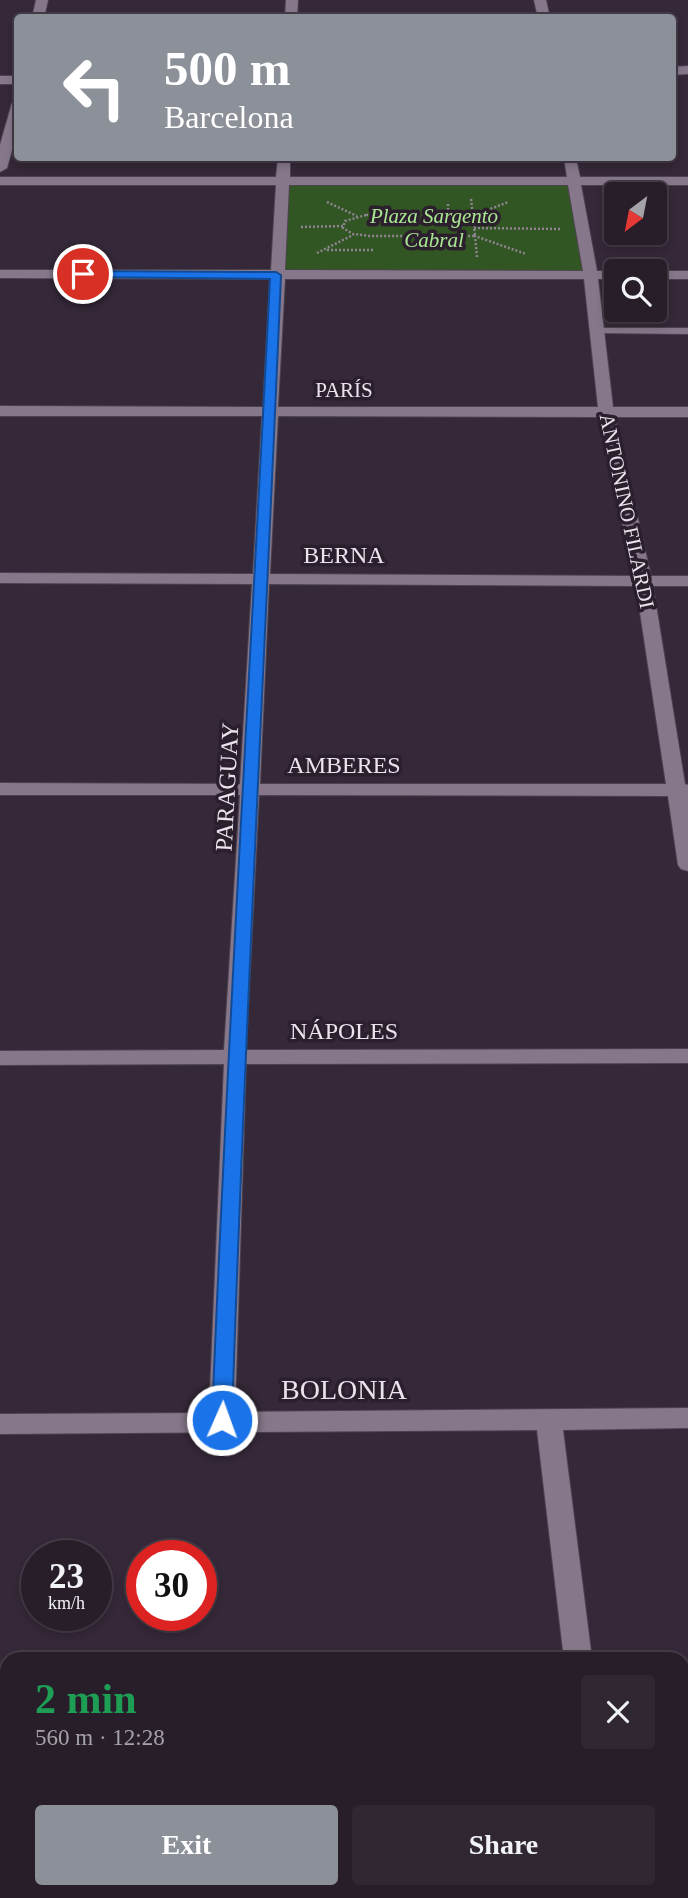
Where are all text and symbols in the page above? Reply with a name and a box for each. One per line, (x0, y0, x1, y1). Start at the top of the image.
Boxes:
text: 500 m (164, 41, 291, 96)
icon: left (49, 42, 140, 133)
text: Barcelona (164, 99, 294, 135)
north arrow (604, 182, 667, 245)
map controls (604, 182, 667, 322)
park label: Plaza Sargento Cabral (369, 204, 498, 252)
pin (53, 244, 113, 304)
icon: arrive (64, 255, 102, 293)
button: search (604, 259, 667, 322)
street label: PARÍS (315, 378, 373, 402)
street label: ANTONINO FILARDI (595, 411, 659, 611)
street label: BERNA (303, 542, 385, 568)
street label: PARAGUAY (211, 722, 243, 852)
street label: AMBERES (287, 752, 401, 778)
street label: NÁPOLES (290, 1018, 398, 1044)
street label: BOLONIA (281, 1374, 408, 1405)
position arrow (185, 1383, 259, 1457)
speed limit sign: 30 (126, 1540, 217, 1631)
text: 23 (49, 1557, 84, 1596)
text: km/h (48, 1593, 85, 1613)
button: close (581, 1675, 655, 1749)
text: 2 min (35, 1676, 137, 1722)
text: 560 m · 12:28 (35, 1725, 165, 1750)
button: Exit (35, 1805, 338, 1885)
button: Share (352, 1805, 655, 1885)

